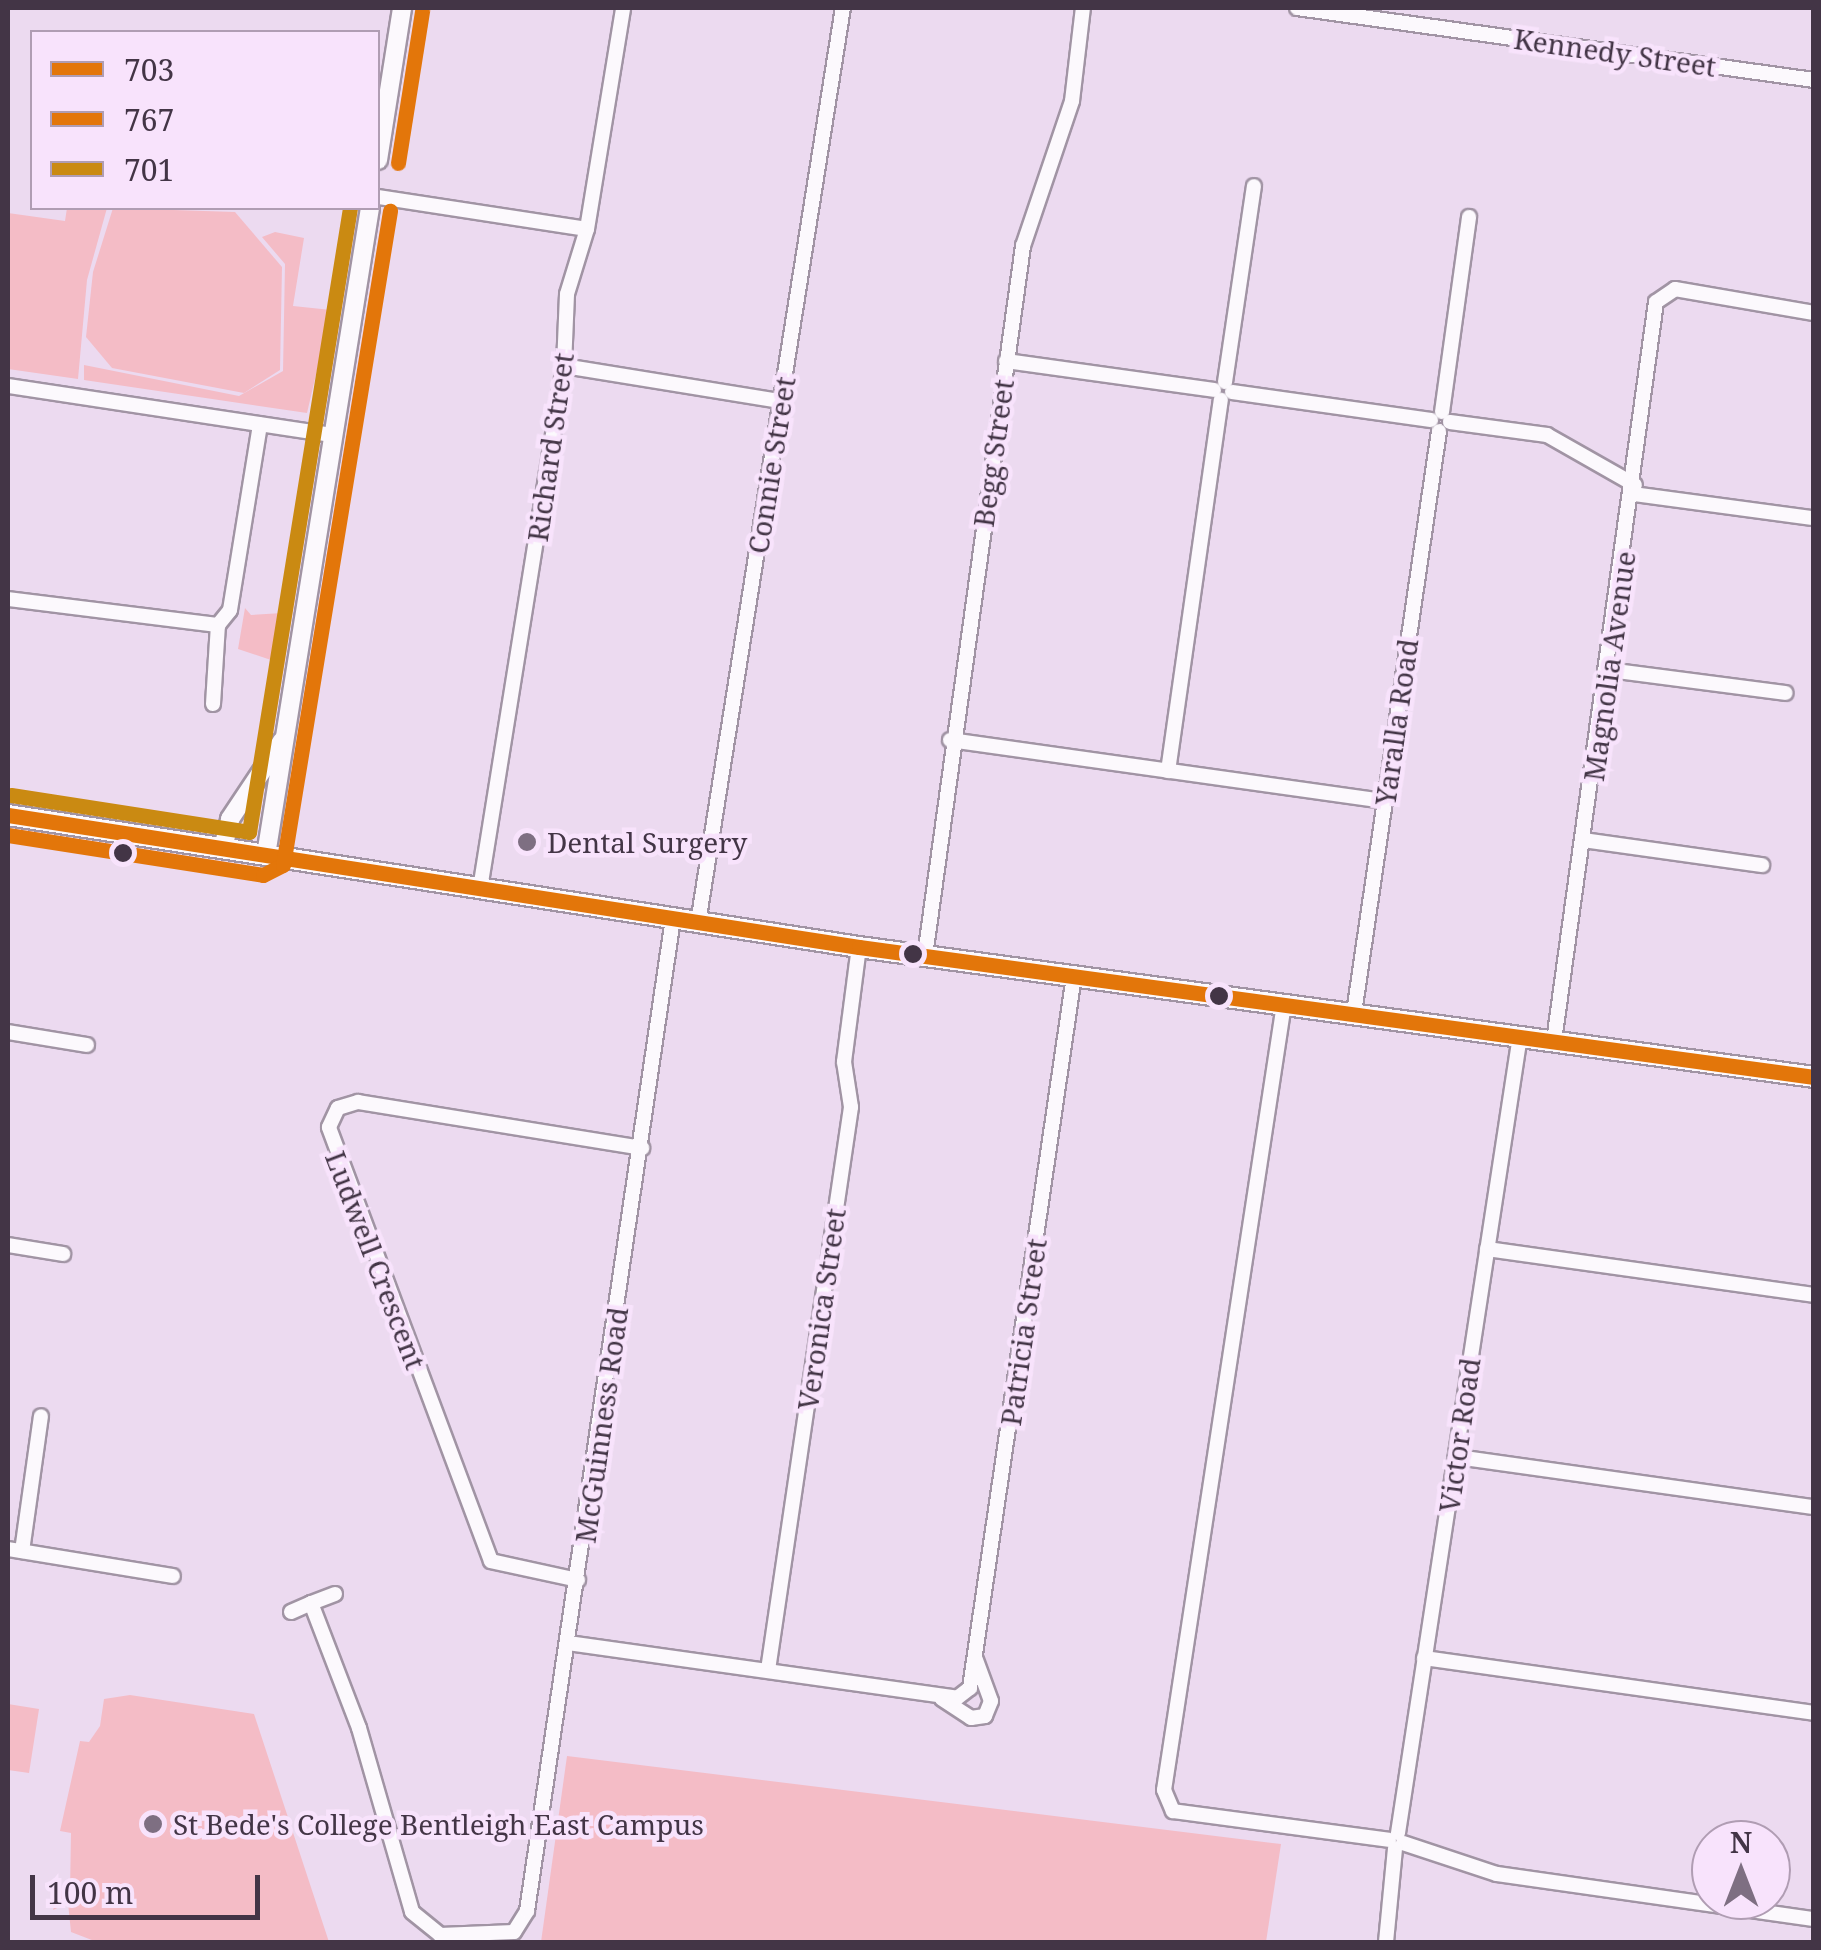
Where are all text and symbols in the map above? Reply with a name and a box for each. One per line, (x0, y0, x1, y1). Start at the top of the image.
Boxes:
street label: Kennedy Street (1512, 21, 1718, 83)
legend (30, 30, 380, 210)
text: 703 (124, 49, 174, 90)
text: 767 (124, 99, 174, 140)
text: 701 (124, 149, 174, 190)
street label: Richard Street (520, 350, 580, 544)
street label: Connie Street (740, 374, 802, 556)
street label: Begg Street (966, 377, 1020, 529)
street label: Magnolia Avenue (1576, 549, 1642, 783)
street label: Yaralla Road (1368, 637, 1424, 807)
place label: Dental Surgery (547, 825, 747, 859)
marker: Dental Surgery (516, 831, 538, 853)
unlabelled marker (113, 843, 133, 863)
unlabelled marker (903, 944, 923, 964)
unlabelled marker (1209, 986, 1229, 1006)
street label: Ludwell Crescent (319, 1146, 433, 1374)
street label: Veronica Street (790, 1206, 852, 1412)
street label: Patricia Street (993, 1236, 1053, 1428)
street label: McGuinness Road (568, 1305, 634, 1545)
street label: Victor Road (1432, 1356, 1486, 1514)
place label: St Bede's College Bentleigh East Campus (173, 1807, 704, 1841)
marker: St Bede's College Bentleigh East Campus (142, 1813, 164, 1835)
north arrow (1691, 1820, 1791, 1920)
text: N (1730, 1823, 1752, 1861)
scale bar (35, 1855, 265, 1917)
text: 100 m (47, 1872, 133, 1913)

